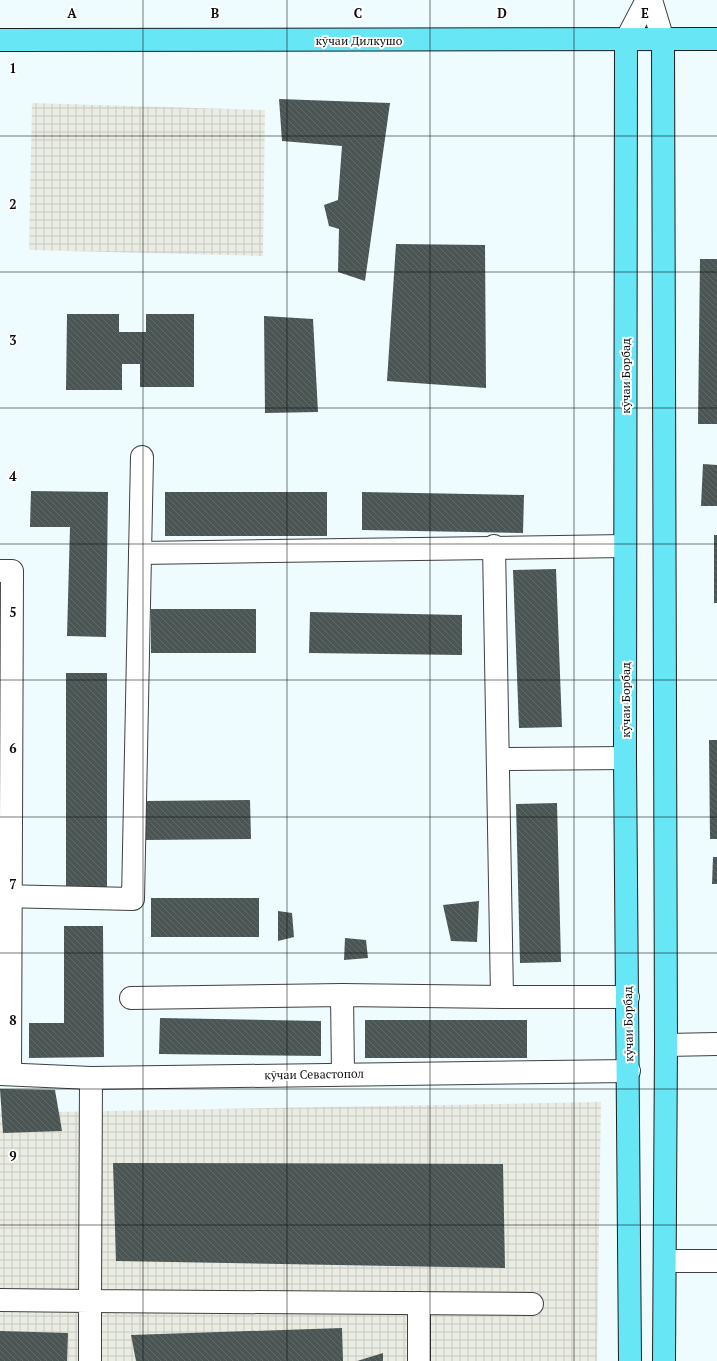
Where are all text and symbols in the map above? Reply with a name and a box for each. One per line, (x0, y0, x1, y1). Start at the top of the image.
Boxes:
text: A (67, 4, 77, 22)
text: B (211, 4, 219, 22)
text: C (354, 4, 362, 22)
text: D (497, 4, 507, 22)
text: E (641, 4, 649, 22)
street label: кӯчаи Дилкушо (316, 33, 403, 48)
text: 1 (9, 59, 17, 77)
text: 2 (9, 195, 17, 213)
text: 3 (9, 331, 17, 349)
street label: кӯчаи Борбад (618, 338, 633, 414)
text: 4 (9, 467, 17, 485)
text: 5 (9, 603, 17, 621)
street label: кӯчаи Борбад (618, 662, 633, 738)
text: 6 (9, 739, 17, 757)
text: 7 (9, 875, 17, 893)
street label: кӯчаи Борбад (620, 986, 636, 1062)
text: 8 (9, 1011, 17, 1029)
street label: кӯчаи Севастопол (264, 1066, 364, 1082)
text: 9 (9, 1147, 17, 1165)

